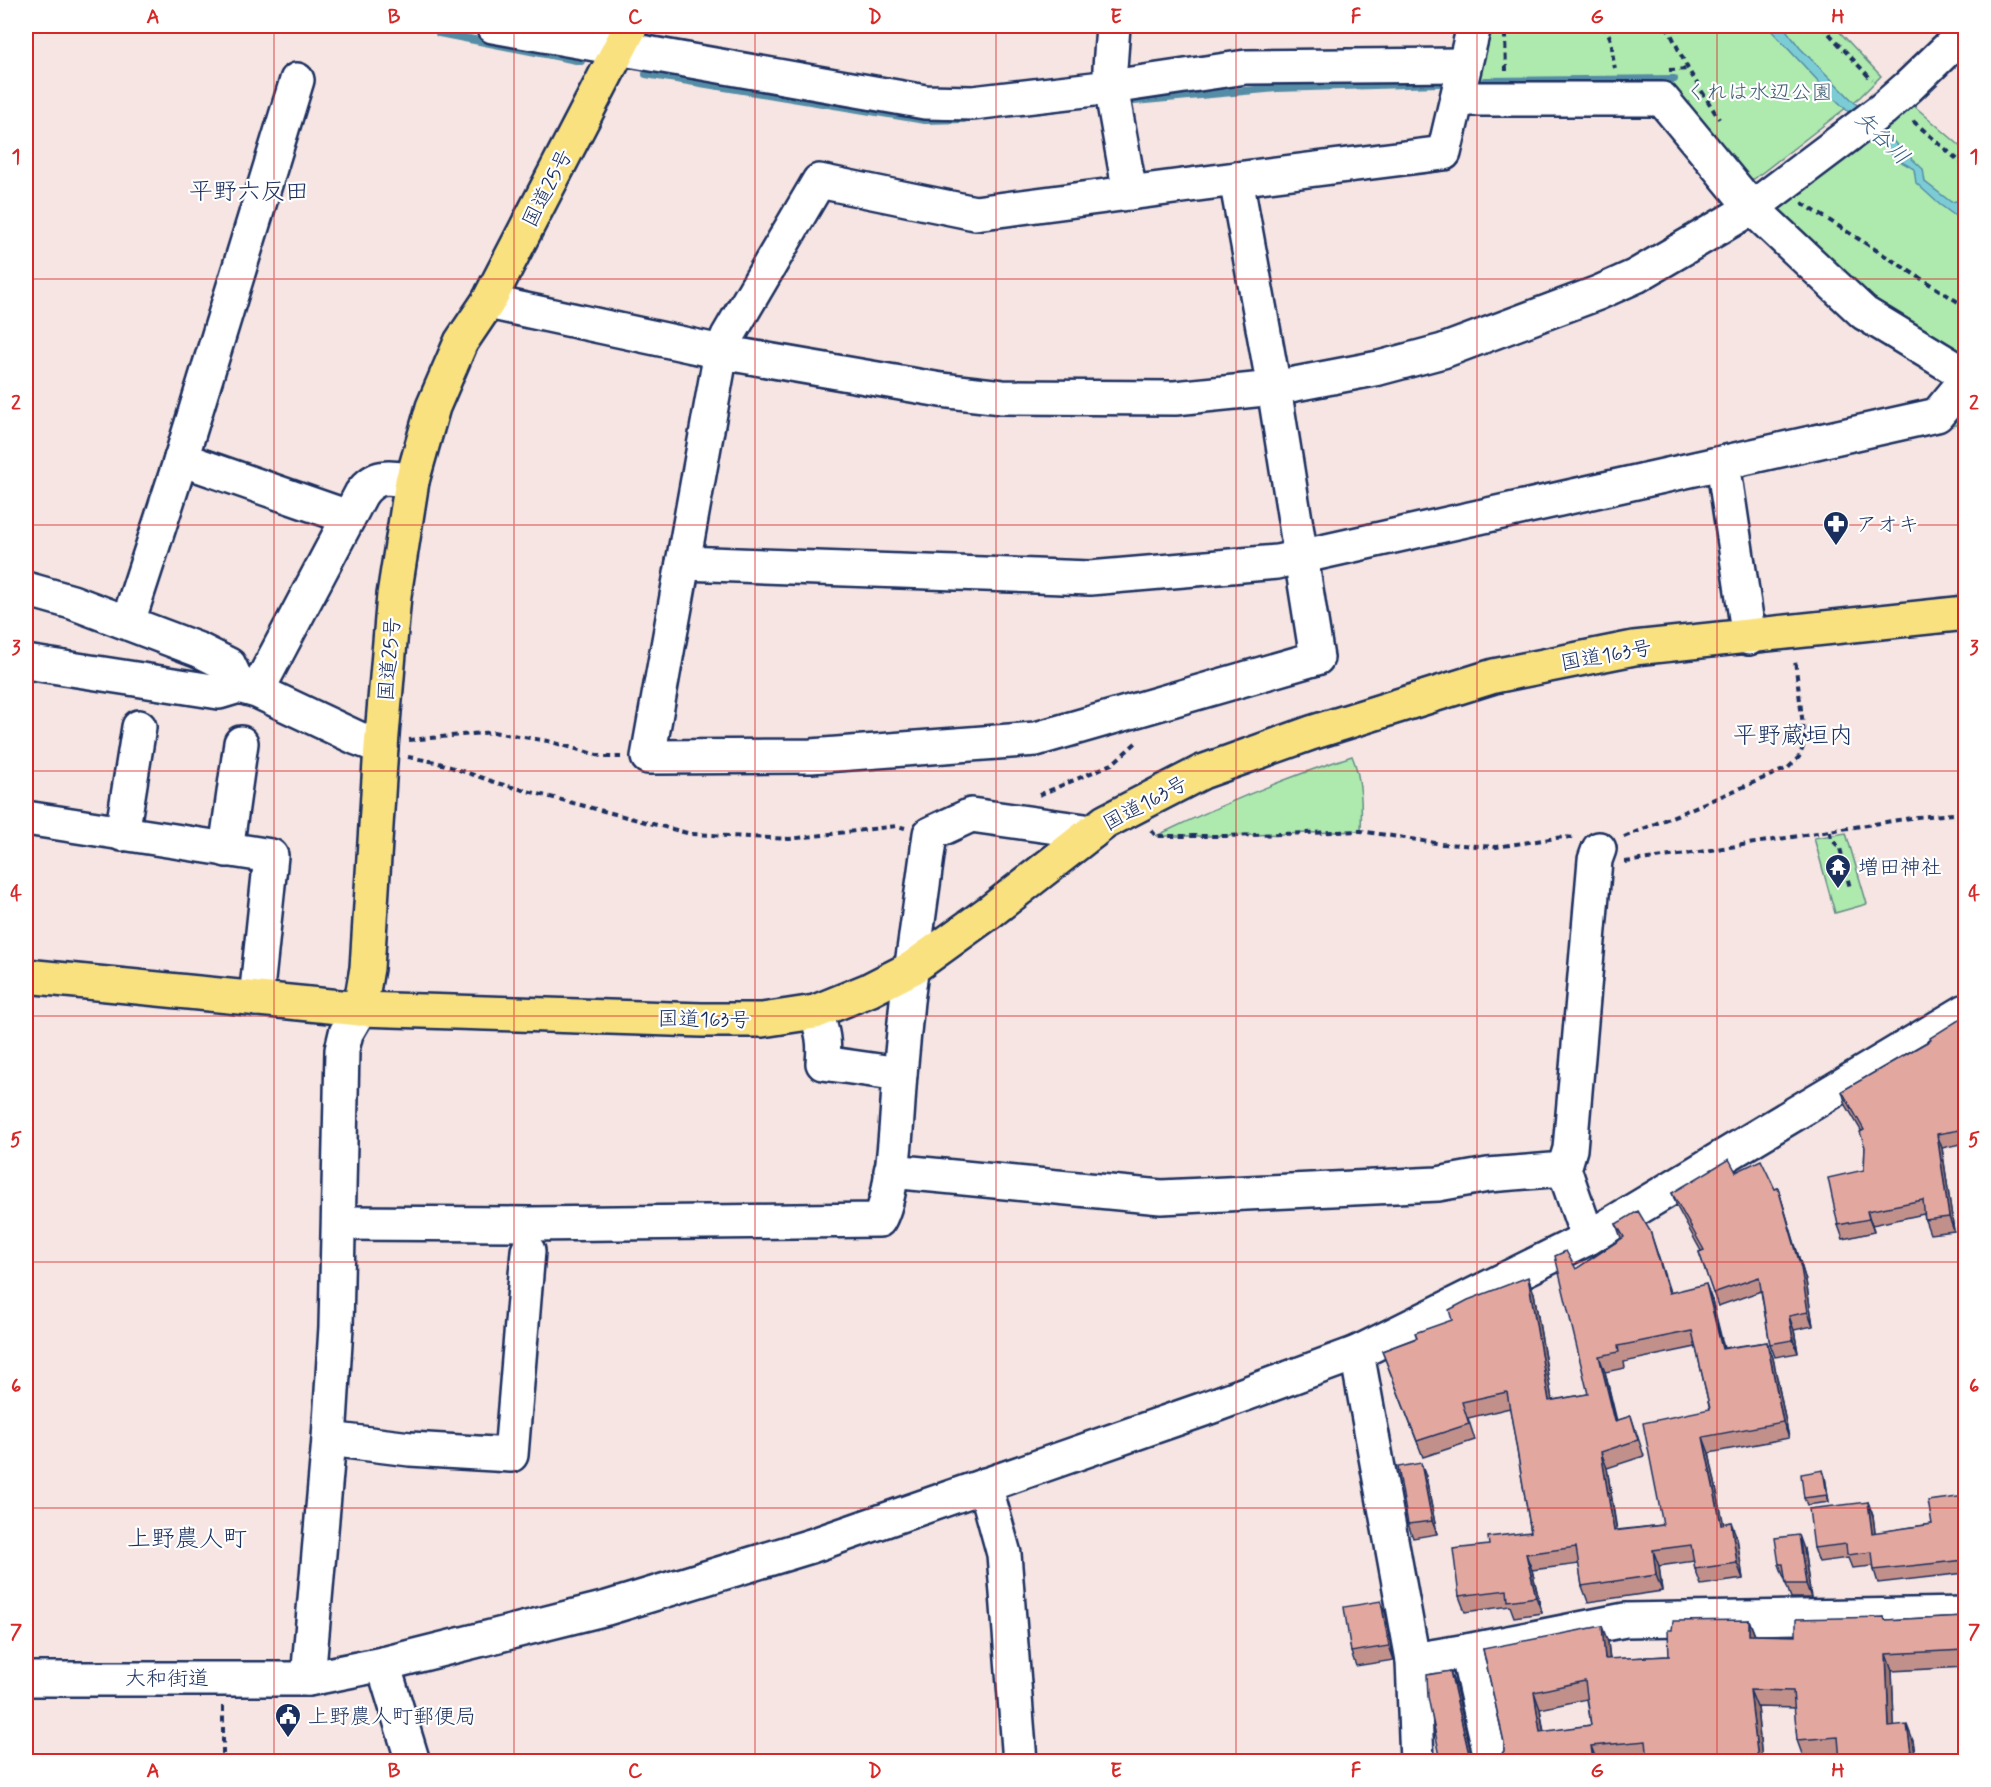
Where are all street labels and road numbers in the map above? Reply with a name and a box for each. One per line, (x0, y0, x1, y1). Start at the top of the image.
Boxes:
street label: 国道25号 (516, 144, 580, 232)
street label: 国道25号 (372, 616, 408, 702)
street label: 国道163号 (1558, 634, 1654, 678)
street label: 国道163号 (1098, 770, 1193, 838)
street label: 国道163号 (657, 1005, 751, 1035)
street label: 大和街道 (125, 1665, 209, 1693)

